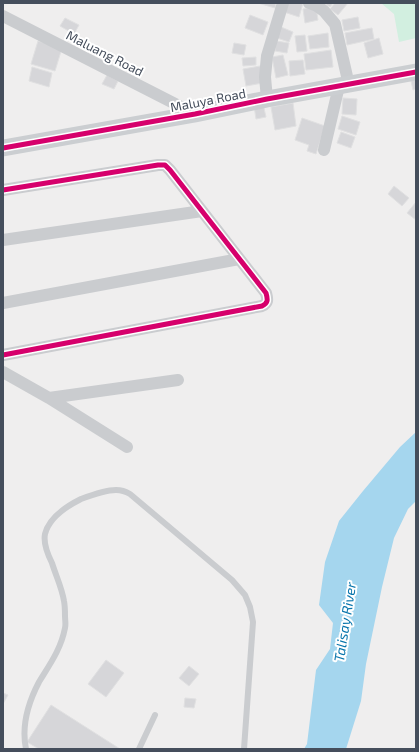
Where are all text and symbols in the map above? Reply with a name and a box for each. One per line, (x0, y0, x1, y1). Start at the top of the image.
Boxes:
street label: Maluang Road (64, 27, 146, 79)
street label: Maluya Road (169, 85, 247, 115)
water label: Talisay River (330, 580, 359, 663)

